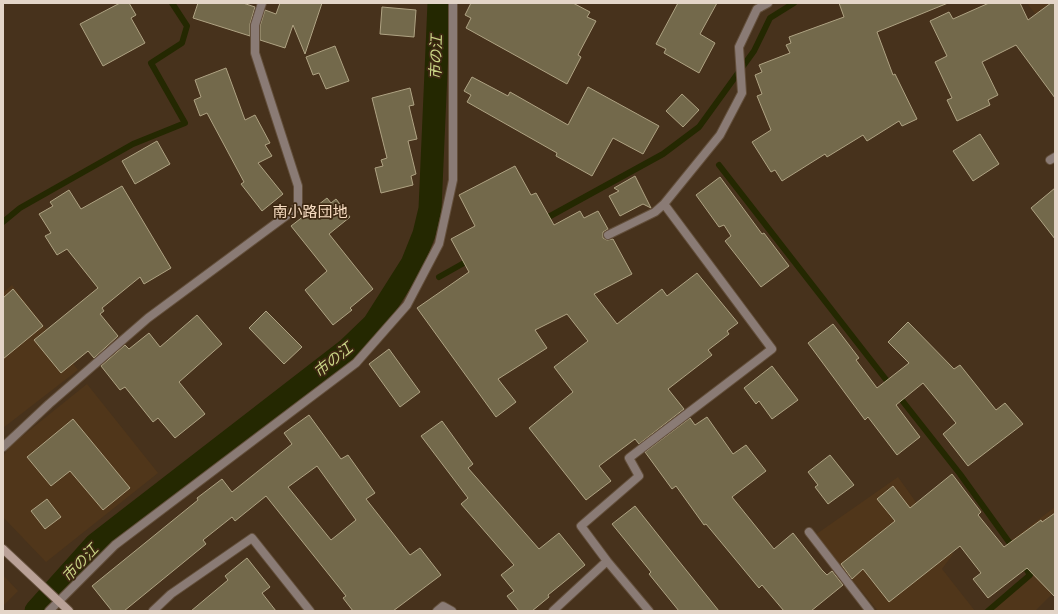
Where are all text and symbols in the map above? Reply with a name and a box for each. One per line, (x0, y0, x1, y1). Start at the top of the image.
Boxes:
water label: 市の江 (426, 32, 446, 80)
district label: 南小路団地 (272, 203, 348, 221)
water label: 市の江 (310, 338, 358, 381)
water label: 市の江 (58, 539, 103, 586)

